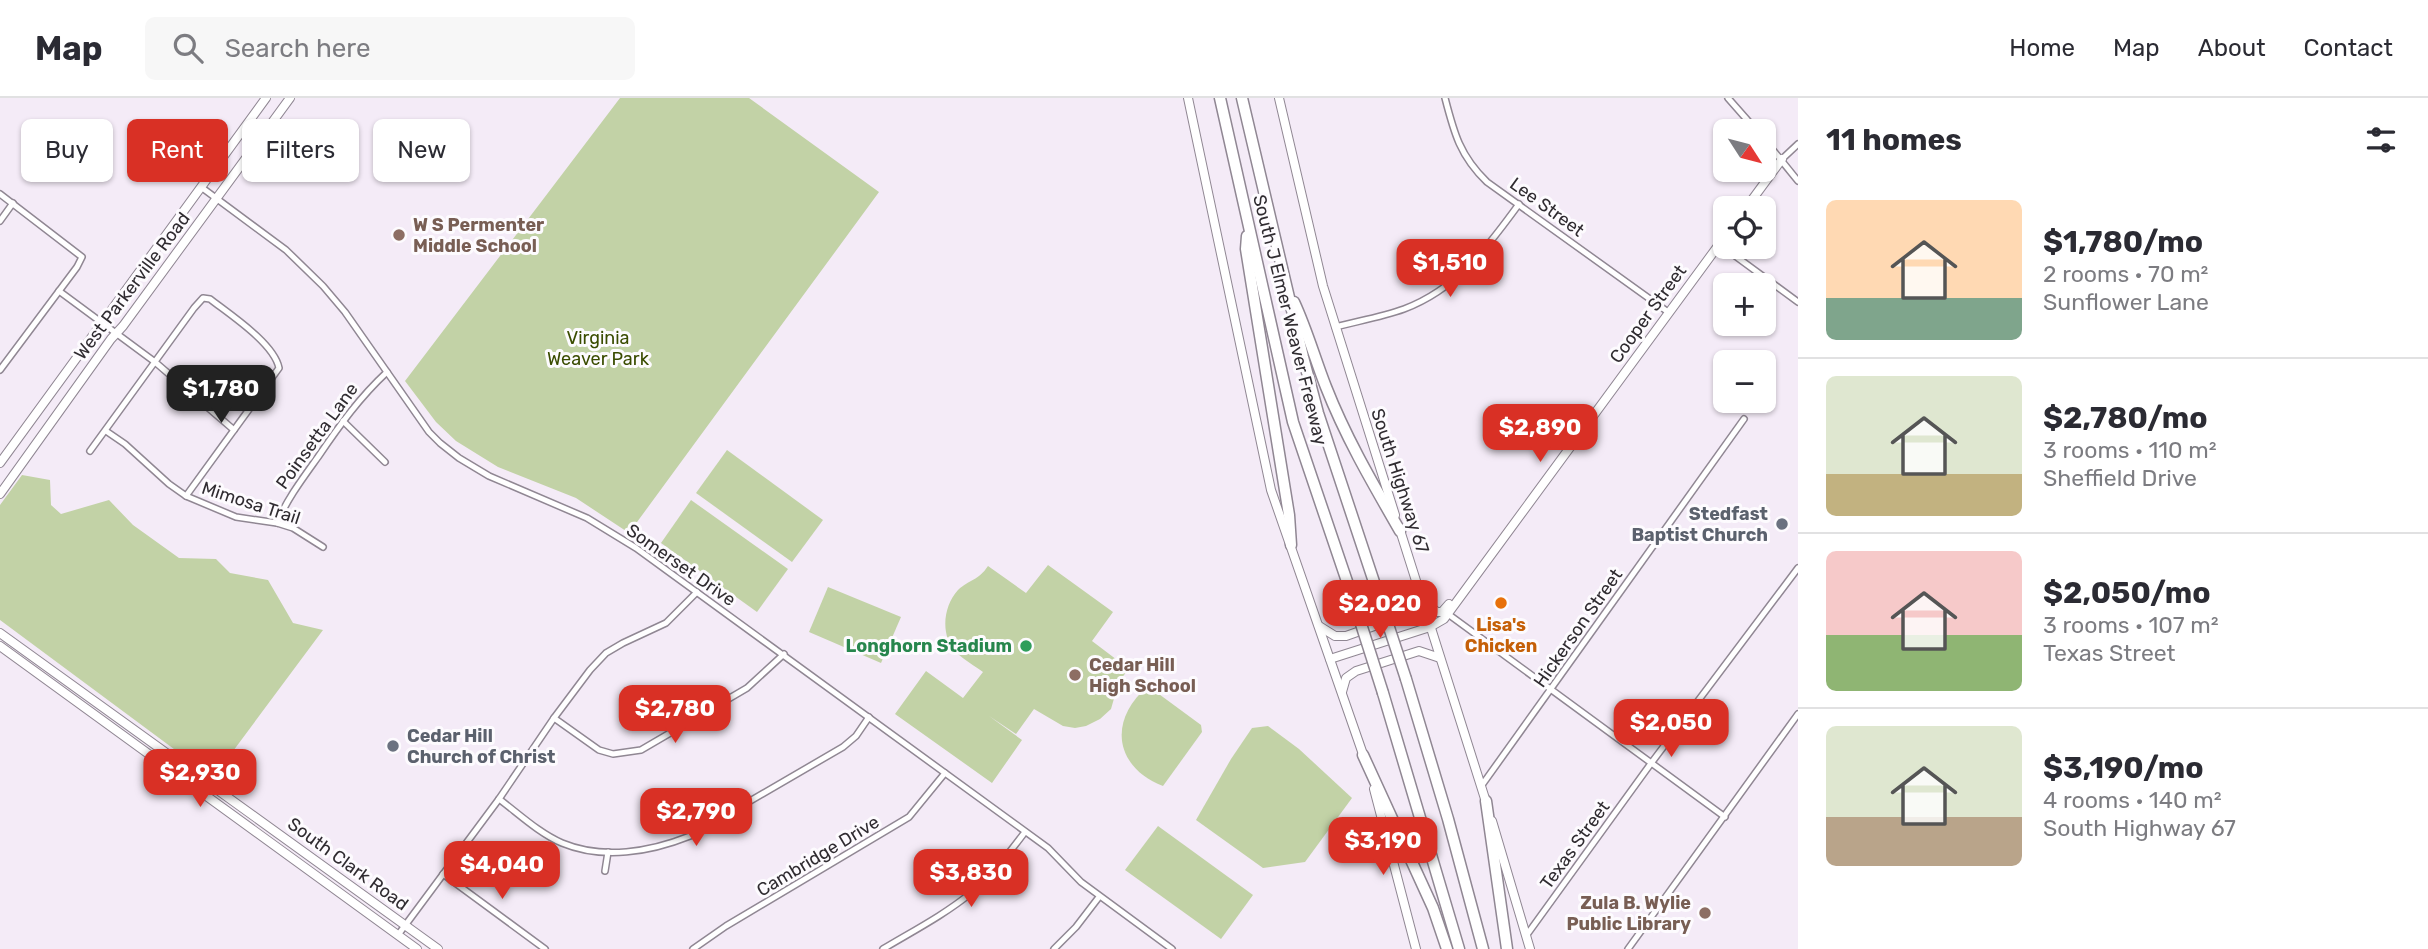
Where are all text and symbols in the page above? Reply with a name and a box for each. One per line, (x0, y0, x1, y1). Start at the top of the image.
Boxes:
search box (145, 17, 635, 80)
text: Map (35, 29, 103, 68)
icon: search (169, 29, 207, 67)
text: Search here (225, 33, 370, 64)
text: Home (2009, 34, 2075, 62)
text: Map (2113, 34, 2160, 62)
text: About (2198, 34, 2266, 62)
text: Contact (2304, 34, 2393, 62)
chip: Buy (21, 119, 113, 182)
chip: Rent (127, 119, 228, 182)
chip: Filters (242, 119, 359, 182)
chip: New (373, 119, 470, 182)
north arrow (1713, 119, 1776, 182)
map controls (1713, 119, 1776, 413)
icon: filters (2362, 121, 2400, 159)
text: 11 homes (1826, 122, 1962, 158)
street label: Lee Street (1506, 173, 1588, 241)
street label: South J Elmer Weaver Freeway (1248, 192, 1332, 448)
button: locate (1713, 196, 1776, 259)
street label: West Parkerville Road (69, 208, 195, 364)
place label: W S Permenter Middle School (413, 214, 544, 257)
text: $1,780/mo (2043, 224, 2203, 260)
marker: W S Permenter Middle School (391, 227, 407, 243)
icon: home (1882, 228, 1966, 312)
pin: $1,510 (1393, 240, 1507, 299)
text: $1,510 (1413, 248, 1487, 276)
street label: Cooper Street (1605, 260, 1691, 368)
text: 2 rooms · 70 m² (2043, 260, 2208, 288)
button: + (1713, 273, 1776, 336)
text: Sunflower Lane (2043, 288, 2209, 316)
park label: Virginia Weaver Park (547, 327, 650, 370)
button: − (1713, 350, 1776, 413)
pin: $1,780 (164, 366, 278, 425)
text: $1,780 (183, 374, 259, 402)
street label: Poinsetta Lane (271, 379, 363, 493)
text: $2,780/mo (2043, 400, 2208, 436)
pin: $2,890 (1483, 404, 1597, 464)
icon: home (1882, 404, 1966, 488)
street label: South Highway 67 (1366, 406, 1434, 556)
text: $2,890 (1499, 413, 1581, 441)
text: 3 rooms · 110 m² (2043, 436, 2217, 464)
text: Sheffield Drive (2043, 464, 2197, 492)
street label: Mimosa Trail (199, 477, 303, 529)
place label: Stedfast Baptist Church (1631, 503, 1768, 546)
marker: Stedfast Baptist Church (1774, 516, 1790, 532)
street label: Somerset Drive (622, 519, 740, 611)
street label: Hickerson Street (1529, 564, 1627, 692)
text: $2,050/mo (2043, 575, 2211, 611)
icon: home (1882, 579, 1966, 663)
pin: $2,020 (1323, 580, 1437, 640)
text: $2,020 (1339, 589, 1421, 617)
marker: Lisa's Chicken (1493, 595, 1509, 611)
text: 3 rooms · 107 m² (2043, 611, 2219, 639)
place label: Lisa's Chicken (1465, 614, 1537, 657)
place label: Longhorn Stadium (846, 635, 1012, 657)
marker: Longhorn Stadium (1018, 638, 1034, 654)
text: Texas Street (2043, 639, 2176, 667)
place label: Cedar Hill High School (1089, 654, 1196, 697)
marker: Cedar Hill High School (1067, 667, 1083, 683)
pin: $2,780 (618, 686, 732, 745)
text: $2,780 (635, 694, 715, 722)
pin: $2,050 (1614, 700, 1728, 759)
text: $2,050 (1630, 708, 1712, 736)
place label: Cedar Hill Church of Christ (407, 725, 555, 768)
marker: Cedar Hill Church of Christ (385, 738, 401, 754)
pin: $2,930 (143, 750, 257, 809)
text: $3,190/mo (2043, 750, 2204, 786)
icon: home (1882, 754, 1966, 838)
text: $2,930 (159, 758, 241, 786)
text: 4 rooms · 140 m² (2043, 786, 2222, 814)
pin: $2,790 (639, 788, 753, 848)
text: $2,790 (656, 797, 736, 825)
street label: Texas Street (1536, 797, 1614, 893)
street label: Cambridge Drive (753, 811, 883, 901)
street label: South Clark Road (283, 813, 413, 915)
text: South Highway 67 (2043, 814, 2236, 842)
pin: $3,190 (1326, 818, 1440, 877)
text: $3,190 (1344, 826, 1422, 854)
pin: $4,040 (445, 842, 559, 901)
text: $4,040 (460, 850, 544, 878)
pin: $3,830 (914, 850, 1028, 909)
text: $3,830 (929, 858, 1013, 886)
place label: Zula B. Wylie Public Library (1566, 892, 1691, 935)
marker: Zula B. Wylie Public Library (1697, 905, 1713, 921)

